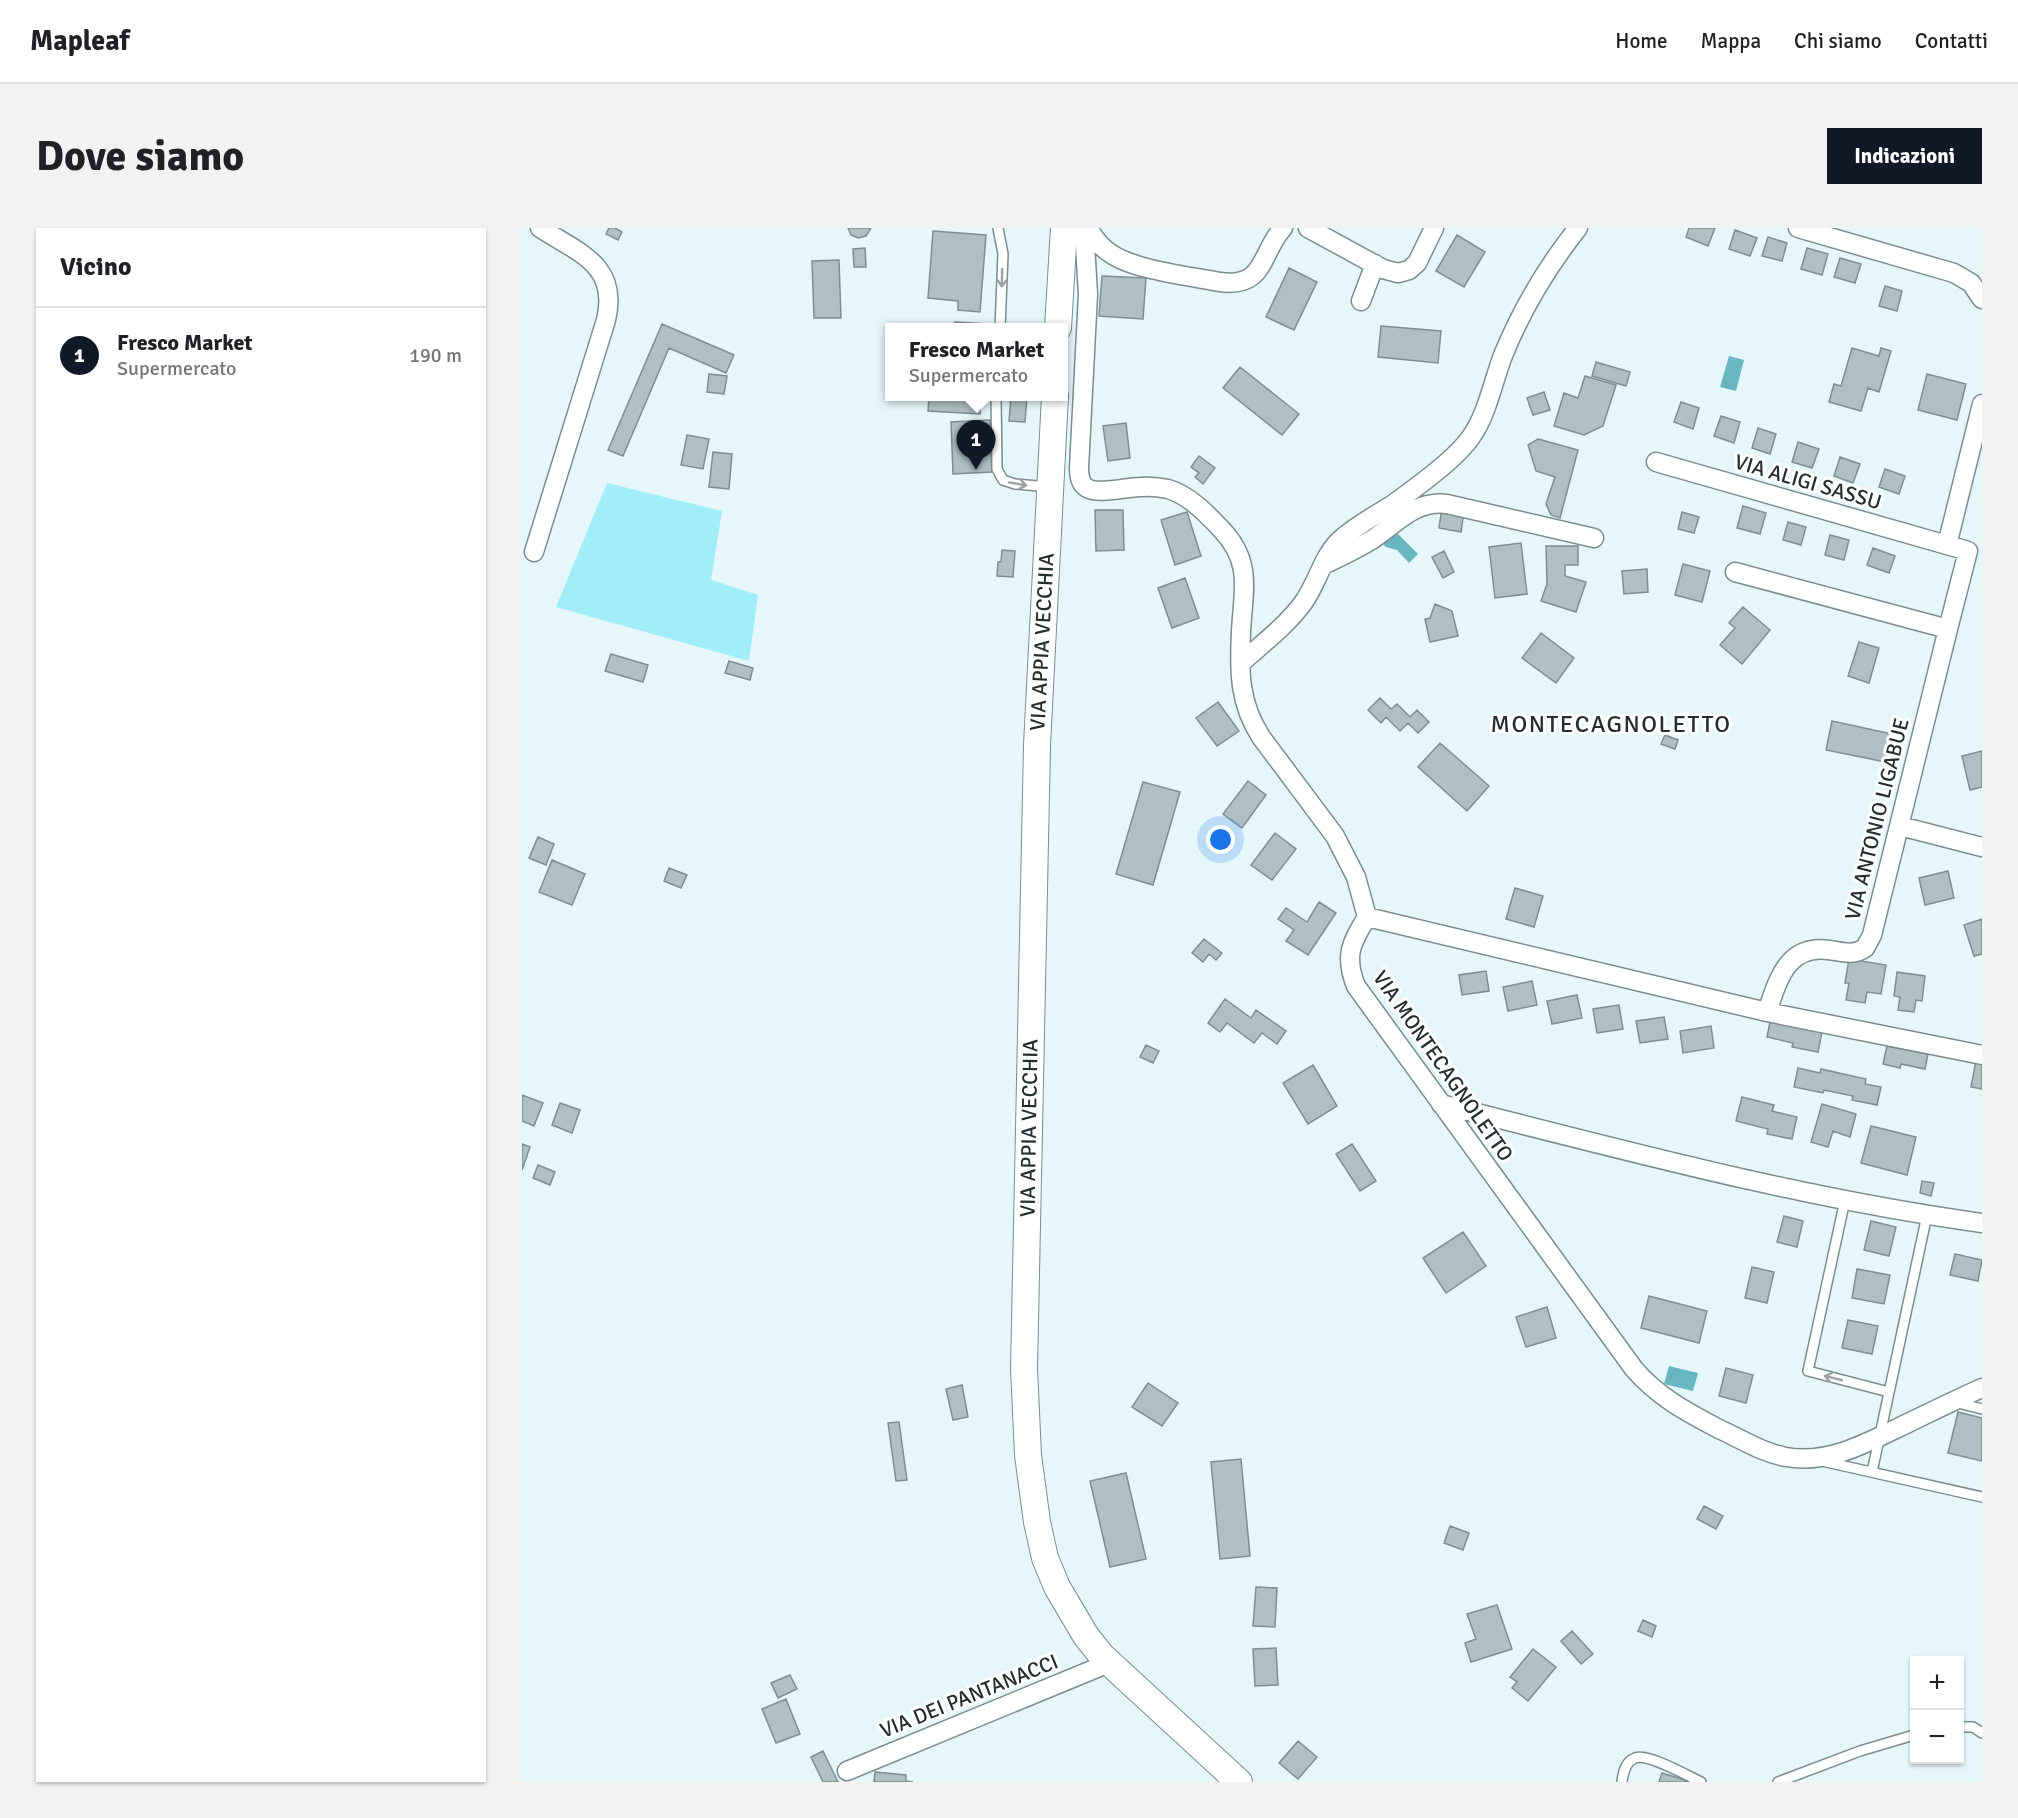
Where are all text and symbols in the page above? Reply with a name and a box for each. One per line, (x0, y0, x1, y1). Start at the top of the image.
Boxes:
text: Mapleaf (30, 24, 130, 58)
text: Home (1615, 28, 1668, 54)
text: Mappa (1701, 28, 1761, 54)
text: Chi siamo (1794, 28, 1882, 54)
text: Contatti (1915, 28, 1988, 54)
button: Indicazioni (1827, 128, 1982, 184)
text: Dove siamo (36, 131, 244, 182)
text: Vicino (60, 251, 132, 283)
one-way arrow (997, 267, 1008, 287)
popup (885, 323, 1068, 401)
text: Fresco Market (117, 329, 253, 356)
text: Fresco Market (909, 336, 1044, 363)
text: 1 (74, 343, 85, 368)
text: 190 m (409, 343, 462, 368)
text: Supermercato (117, 356, 237, 381)
text: Supermercato (909, 363, 1028, 388)
pin: 1 (956, 420, 996, 470)
street label: VIA ALIGI SASSU (1732, 449, 1884, 515)
one-way arrow (1007, 478, 1027, 489)
street label: VIA APPIA VECCHIA (1024, 552, 1060, 732)
district label: MONTECAGNOLETTO (1491, 709, 1731, 739)
street label: VIA ANTONIO LIGABUE (1839, 715, 1915, 923)
your location (1206, 825, 1235, 854)
street label: VIA MONTECAGNOLETTO (1367, 966, 1519, 1166)
street label: VIA APPIA VECCHIA (1014, 1039, 1044, 1217)
one-way arrow (1824, 1371, 1843, 1383)
street label: VIA DEI PANTANACCI (876, 1648, 1062, 1744)
map controls (1910, 1656, 1964, 1764)
button: + (1910, 1656, 1964, 1710)
button: − (1910, 1710, 1964, 1764)

